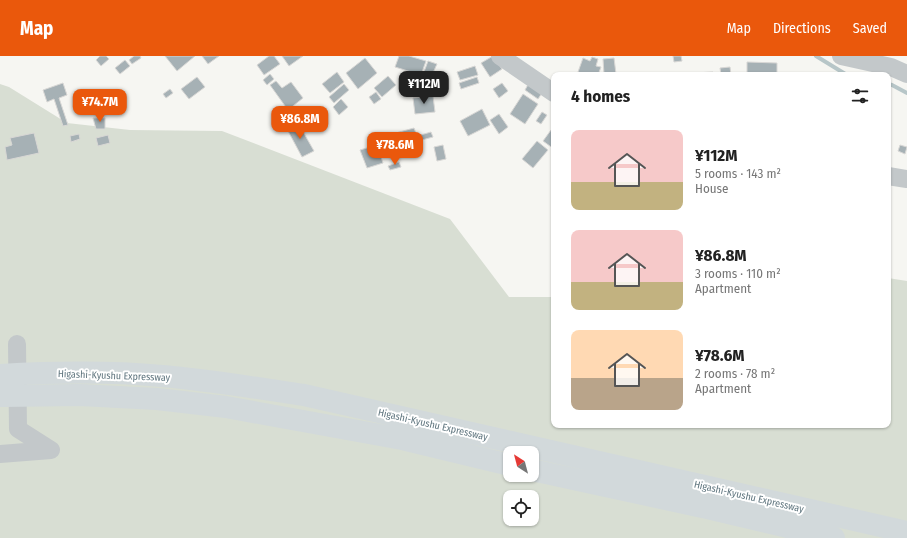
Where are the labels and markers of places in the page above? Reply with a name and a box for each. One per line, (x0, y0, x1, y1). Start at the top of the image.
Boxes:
pin: ¥112M (396, 71, 452, 105)
pin: ¥74.7M (67, 89, 133, 123)
pin: ¥86.8M (267, 106, 333, 140)
pin: ¥78.6M (362, 132, 428, 166)

